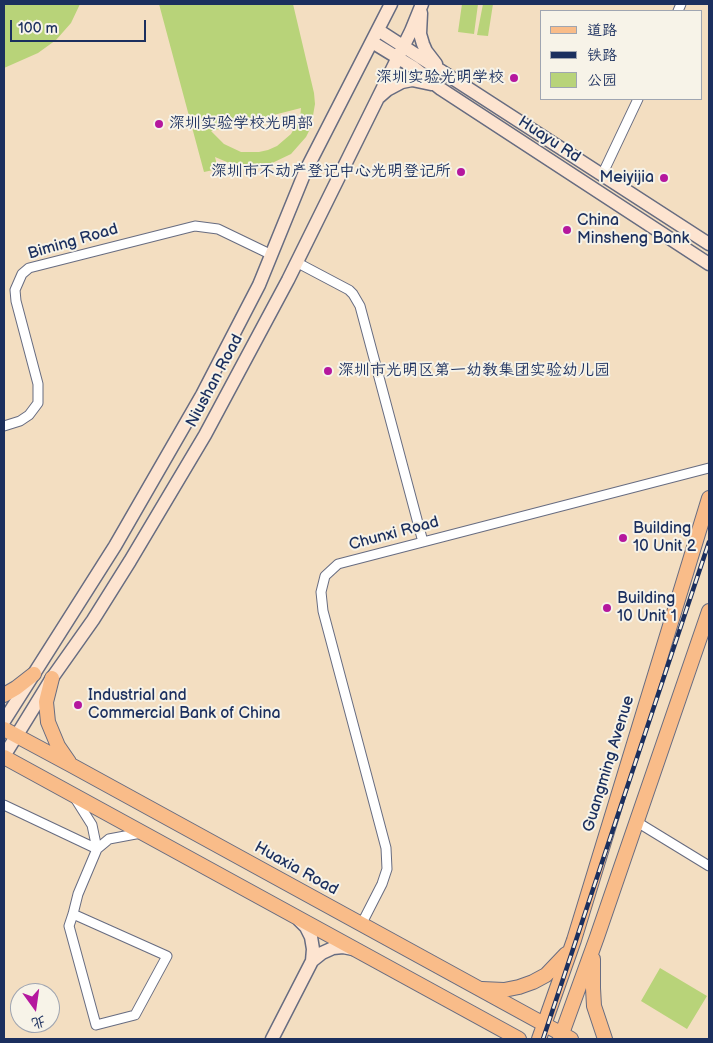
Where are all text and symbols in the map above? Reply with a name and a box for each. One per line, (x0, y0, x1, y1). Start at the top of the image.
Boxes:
scale bar (12, 10, 149, 42)
legend (540, 10, 703, 100)
text: 100 m (18, 19, 58, 38)
text: 道路 (587, 21, 617, 40)
text: 铁路 (587, 46, 617, 65)
place label: 深圳实验光明学校 (376, 68, 504, 88)
text: 公园 (587, 71, 617, 90)
marker: 深圳实验光明学校 (508, 72, 520, 84)
street label: Huayu Rd (514, 113, 584, 167)
place label: 深圳实验学校光明部 (169, 114, 313, 134)
marker: 深圳实验学校光明部 (153, 118, 165, 130)
place label: 深圳市不动产登记中心光明登记所 (211, 162, 451, 182)
marker: 深圳市不动产登记中心光明登记所 (455, 166, 467, 178)
place label: Meiyijia (599, 168, 654, 188)
marker: Meiyijia (658, 172, 670, 184)
place label: China Minsheng Bank (577, 211, 689, 249)
street label: Biming Road (26, 220, 120, 264)
marker: China Minsheng Bank (561, 224, 573, 236)
street label: Niushan Road (182, 331, 248, 431)
place label: 深圳市光明区第一幼教集团实验幼儿园 (338, 361, 610, 381)
marker: 深圳市光明区第一幼教集团实验幼儿园 (322, 365, 334, 377)
street label: Chunxi Road (347, 513, 441, 555)
place label: Building 10 Unit 2 (633, 519, 696, 557)
marker: Building 10 Unit 2 (617, 532, 629, 544)
place label: Building 10 Unit 1 (617, 589, 677, 627)
marker: Building 10 Unit 1 (601, 602, 613, 614)
place label: Industrial and Commercial Bank of China (88, 686, 281, 724)
street label: Guangming Avenue (579, 694, 639, 834)
marker: Industrial and Commercial Bank of China (72, 699, 84, 711)
street label: Huaxia Road (251, 838, 341, 900)
north arrow (10, 983, 60, 1033)
text: 北 (30, 1012, 47, 1032)

